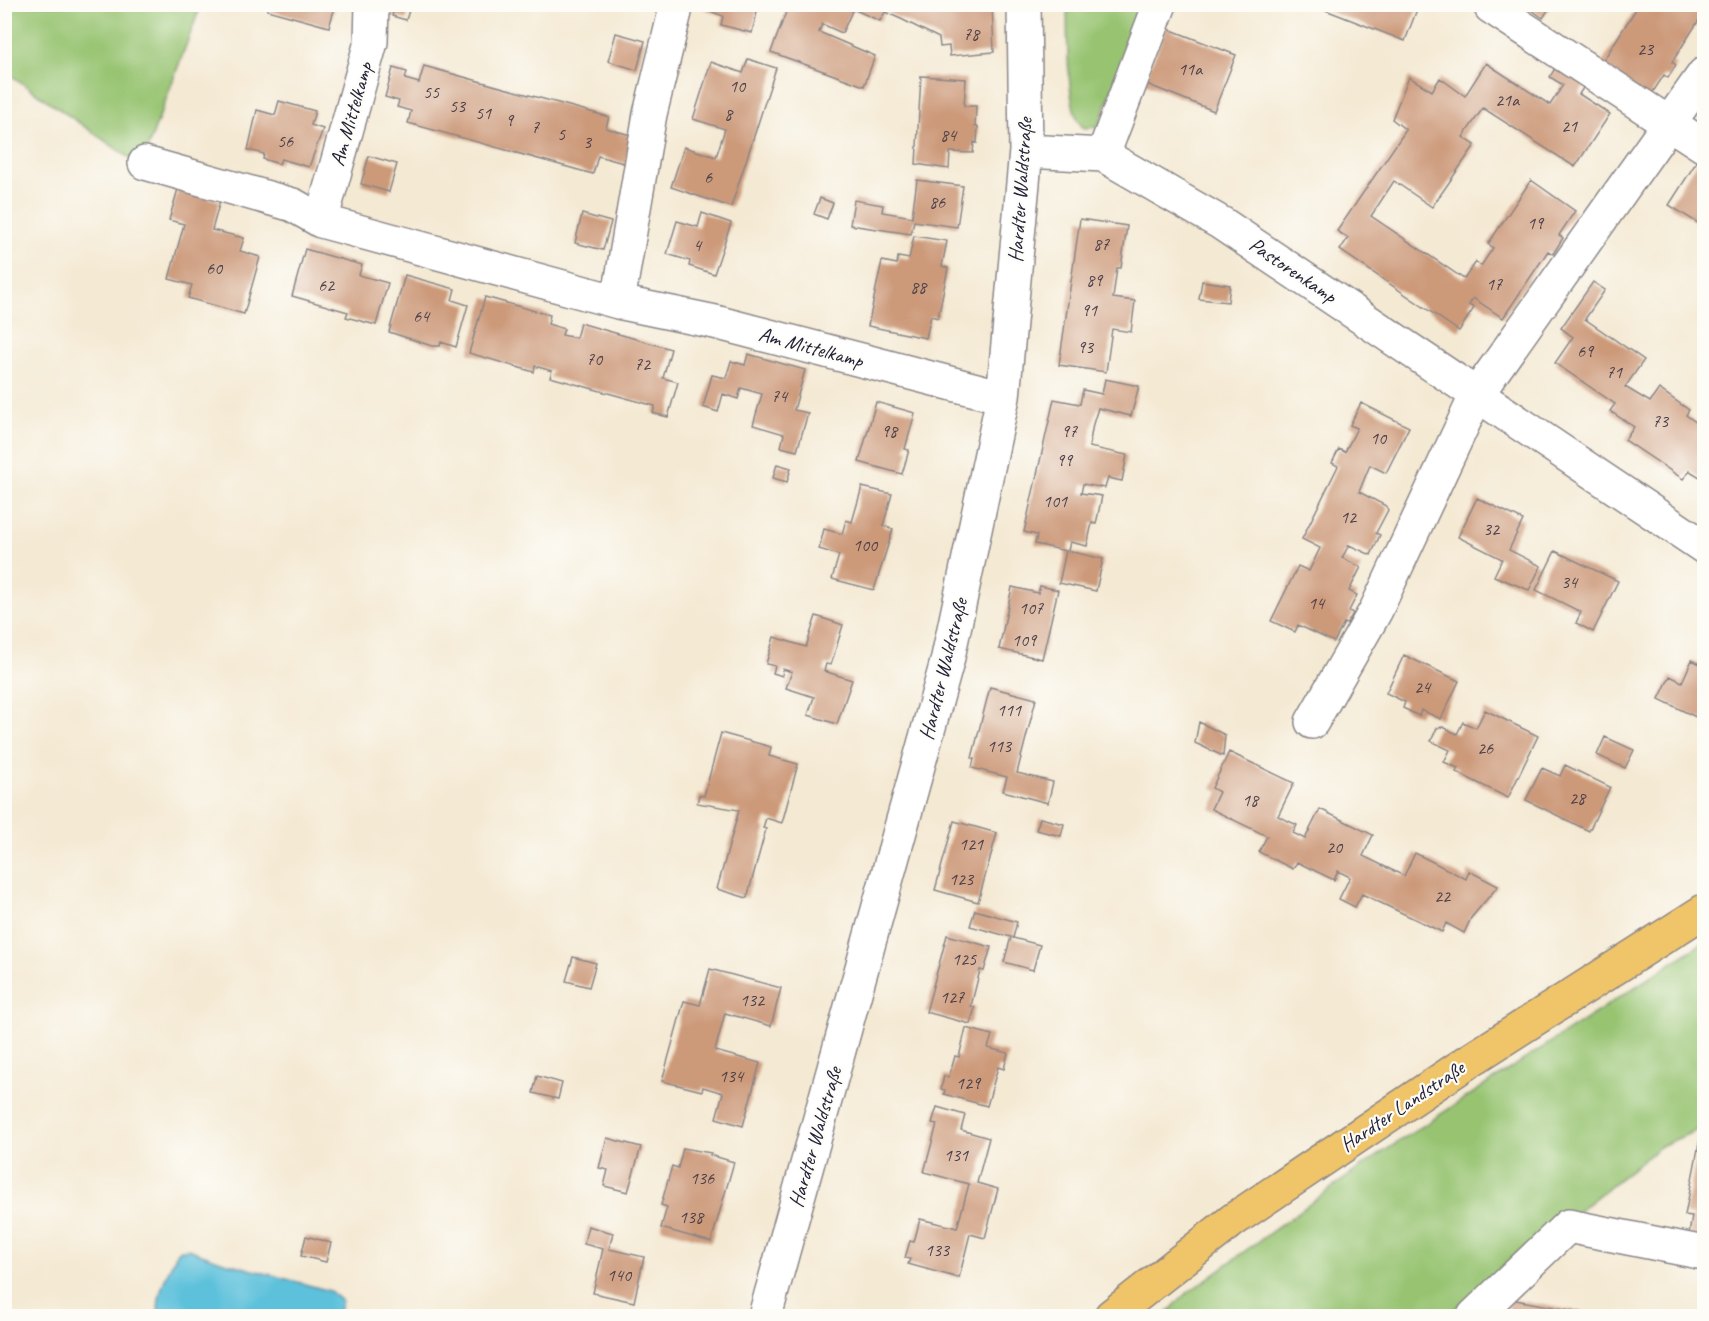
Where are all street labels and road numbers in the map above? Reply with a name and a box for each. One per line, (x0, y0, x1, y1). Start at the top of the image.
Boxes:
street label: Am Mittelkamp (324, 58, 379, 169)
street label: Hardter Waldstraße (1002, 115, 1038, 263)
street label: Pastorenkamp (1244, 231, 1343, 309)
street label: Am Mittelkamp (756, 321, 867, 374)
street label: Hardter Waldstraße (913, 593, 974, 742)
street label: Hardter Landstraße (1335, 1054, 1471, 1157)
street label: Hardter Waldstraße (783, 1062, 848, 1210)

